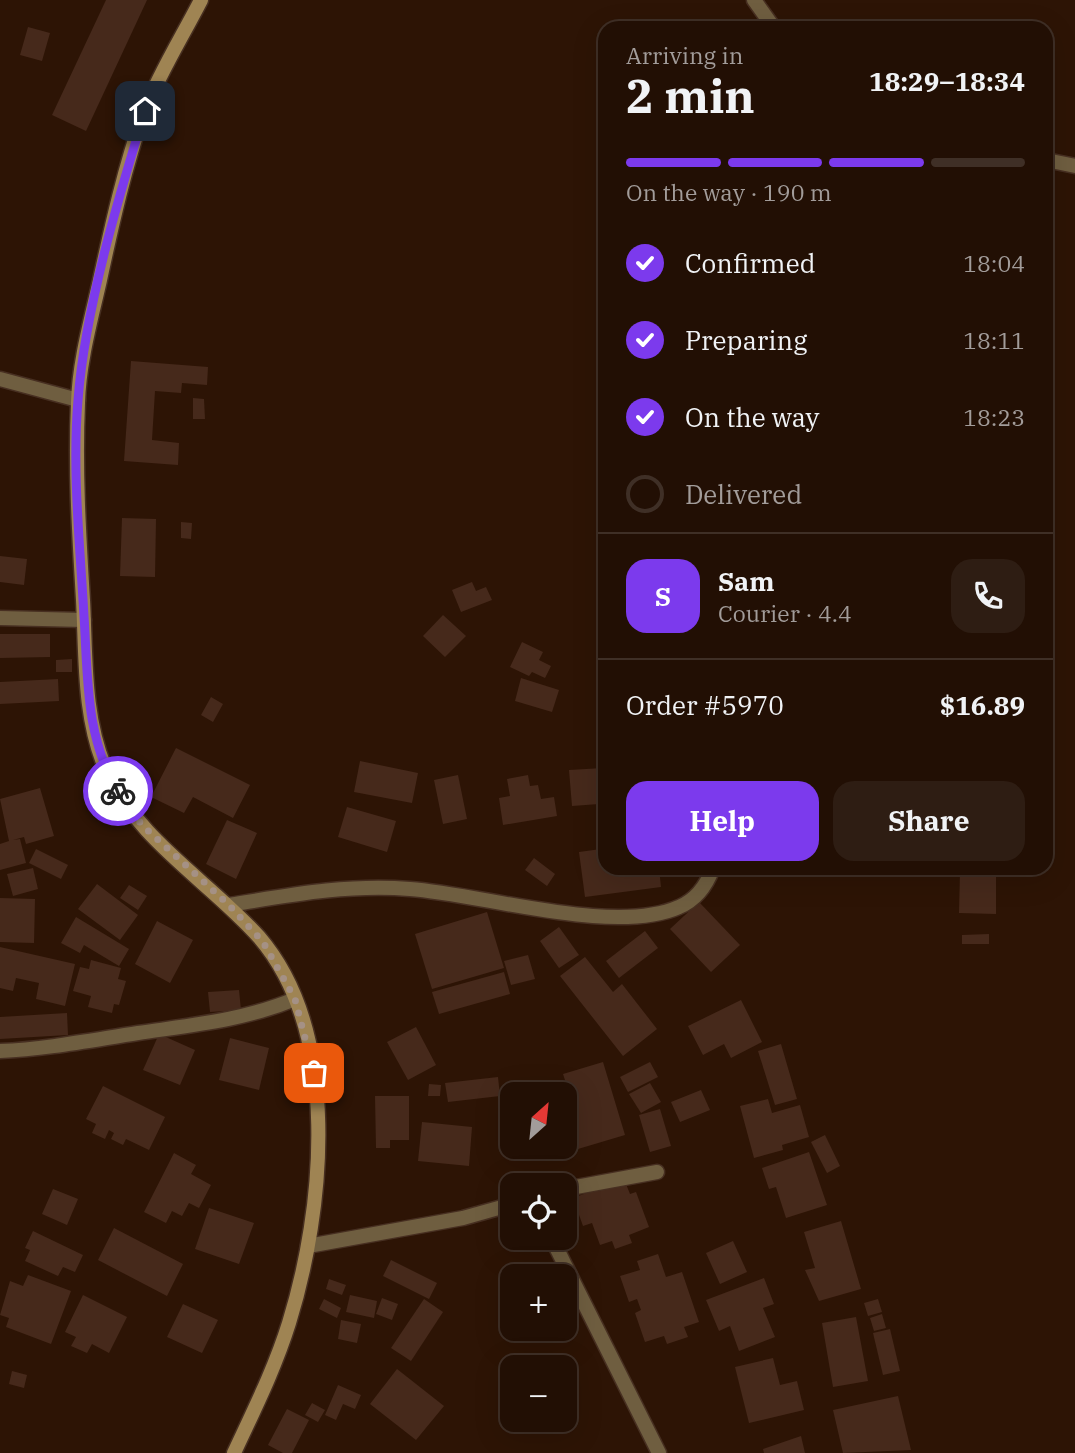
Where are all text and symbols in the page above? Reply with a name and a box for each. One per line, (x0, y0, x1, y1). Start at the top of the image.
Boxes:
text: Arriving in (626, 40, 743, 70)
text: 18:29–18:34 (869, 64, 1025, 98)
text: 2 min (626, 66, 755, 126)
pin (115, 81, 175, 141)
icon: home (126, 92, 164, 130)
text: On the way · 190 m (626, 177, 832, 207)
icon: check (626, 244, 664, 282)
text: Confirmed (685, 246, 816, 280)
text: 18:04 (963, 248, 1025, 278)
icon: check (626, 321, 664, 359)
text: Preparing (685, 323, 807, 357)
text: 18:11 (963, 325, 1025, 355)
icon: check (626, 398, 664, 436)
text: On the way (685, 400, 819, 434)
text: 18:23 (963, 402, 1025, 432)
text: Delivered (685, 477, 802, 511)
button: phone (951, 559, 1025, 633)
text: Sam (718, 564, 774, 598)
text: S (655, 579, 671, 613)
text: Courier · 4.4 (718, 598, 852, 628)
text: Order #5970 (626, 688, 784, 722)
text: $16.89 (940, 688, 1025, 722)
courier (83, 756, 153, 826)
icon: bike (99, 772, 137, 810)
button: Help (626, 781, 819, 861)
button: Share (833, 781, 1025, 861)
pin (284, 1043, 344, 1103)
icon: bag (295, 1054, 333, 1092)
north arrow (500, 1082, 578, 1158)
map controls (500, 1082, 577, 1432)
button: locate (500, 1173, 577, 1250)
button: + (500, 1264, 577, 1341)
button: − (500, 1355, 577, 1432)

